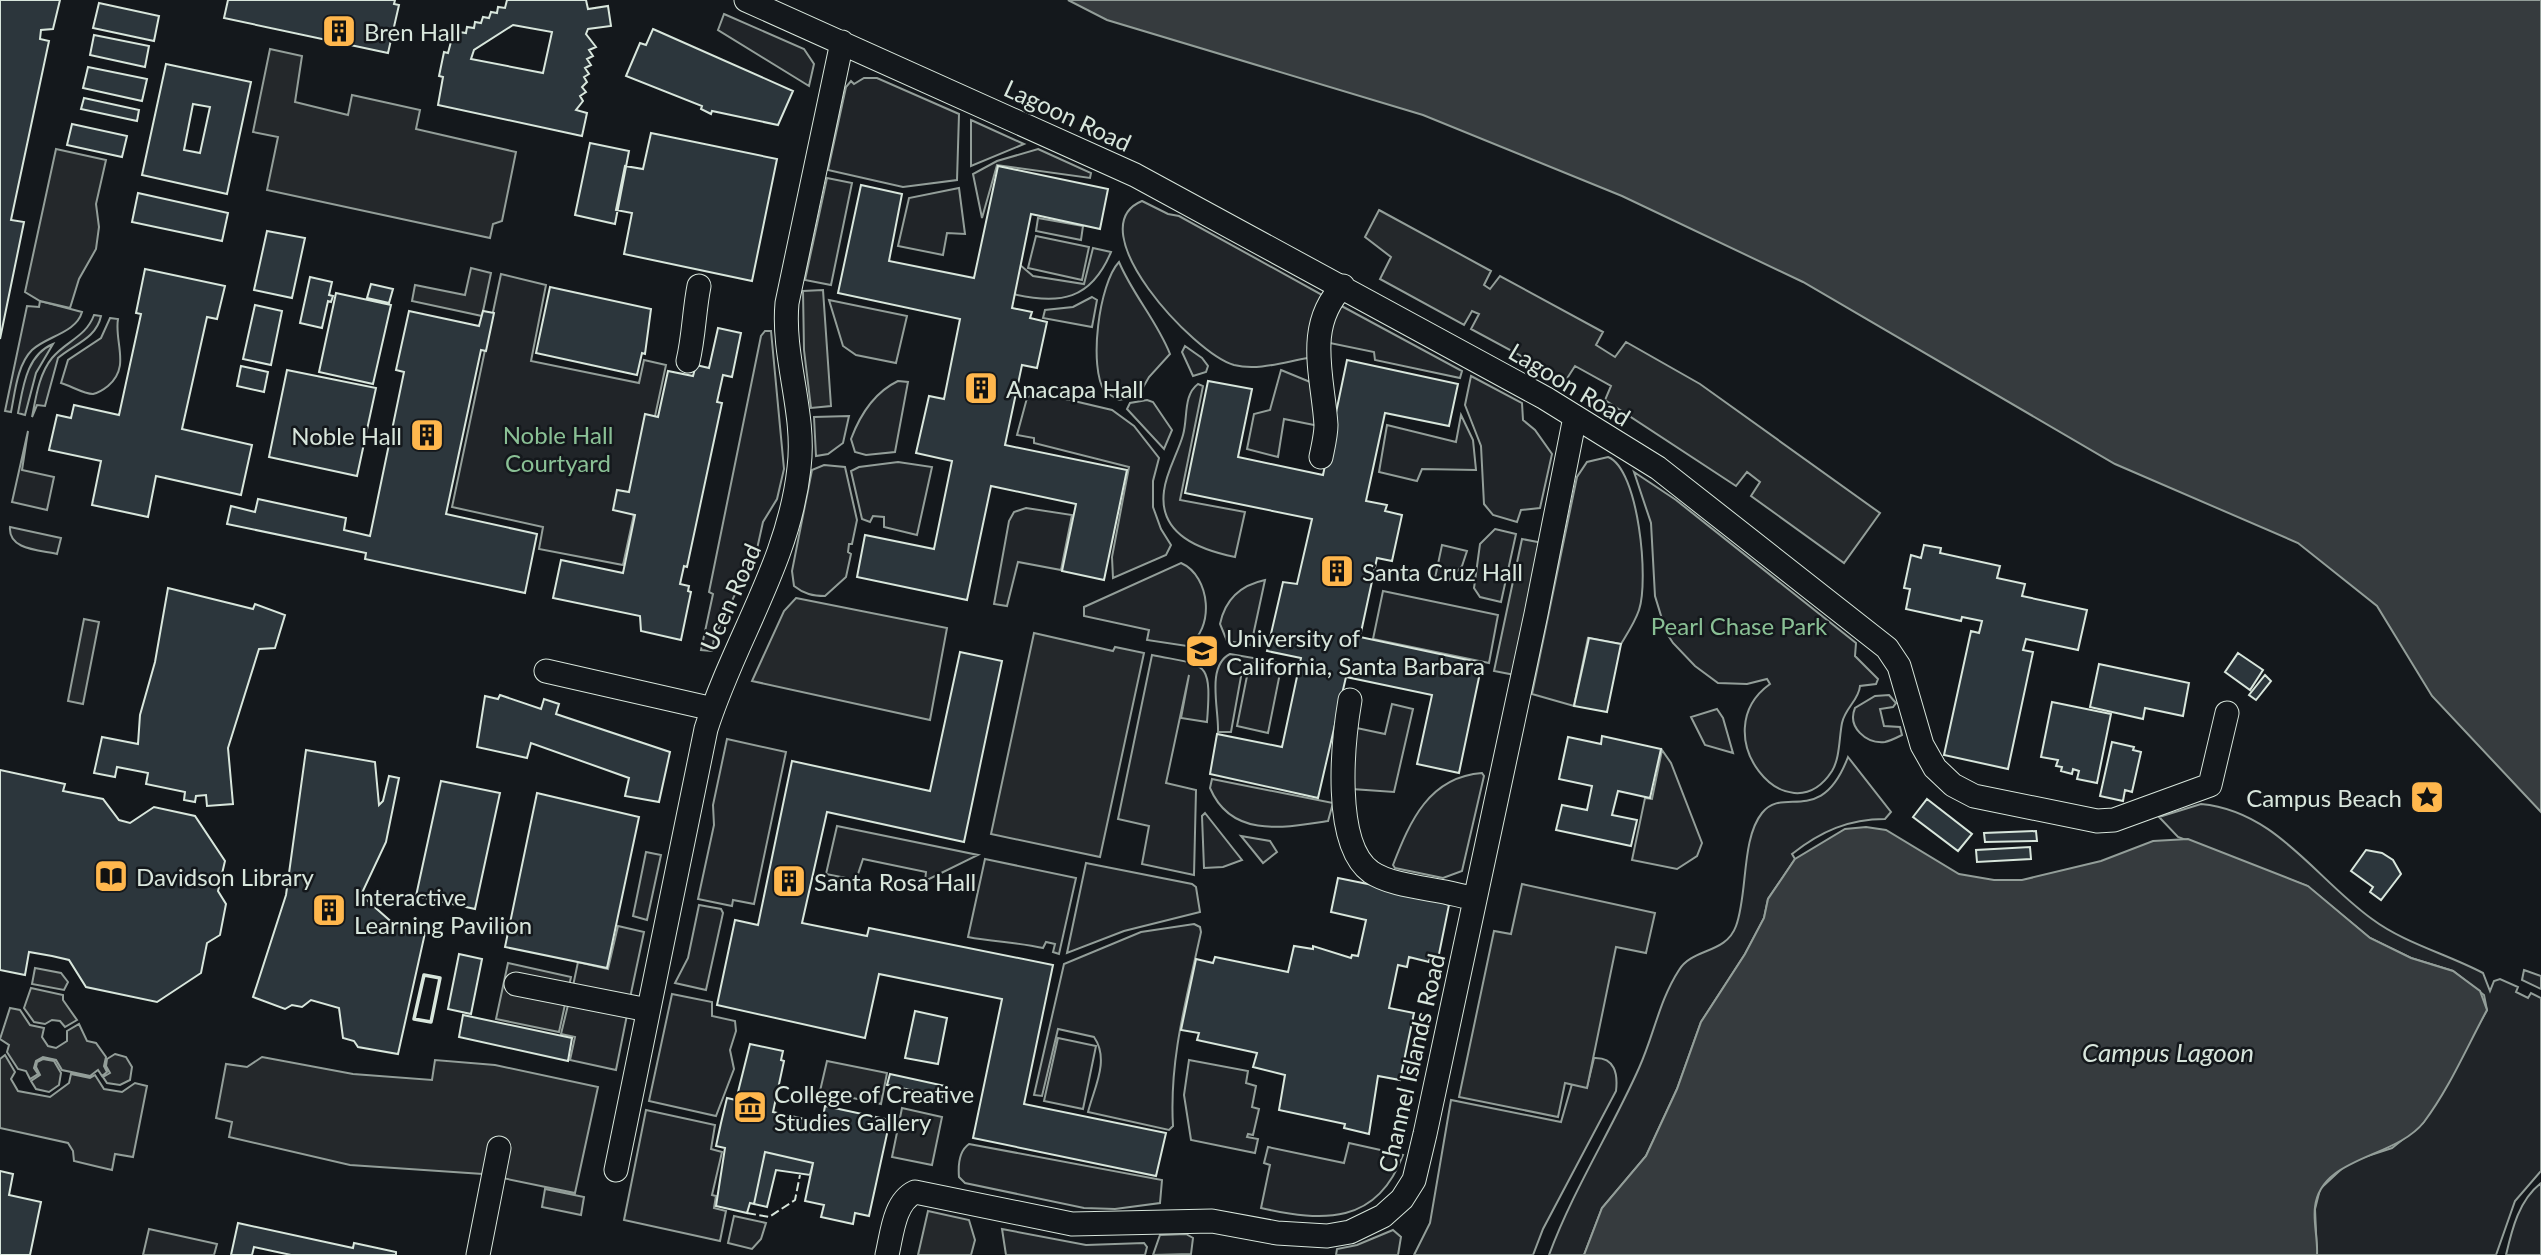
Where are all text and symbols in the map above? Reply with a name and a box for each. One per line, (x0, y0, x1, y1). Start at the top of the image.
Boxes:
building icon: Bren Hall (320, 12, 358, 50)
place label: Bren Hall (364, 17, 461, 46)
street label: Lagoon Road (1000, 73, 1136, 157)
street label: Lagoon Road (1504, 336, 1636, 432)
building icon: Anacapa Hall (962, 369, 1000, 407)
place label: Anacapa Hall (1006, 374, 1144, 403)
building icon: Noble Hall (408, 416, 446, 454)
park label: Noble Hall Courtyard (503, 420, 613, 477)
place label: Noble Hall (291, 421, 402, 450)
street label: Ucen Road (694, 539, 766, 655)
building icon: Santa Cruz Hall (1318, 552, 1356, 590)
place label: Santa Cruz Hall (1362, 557, 1523, 586)
park label: Pearl Chase Park (1651, 611, 1828, 640)
place label: University of California, Santa Barbara (1226, 623, 1485, 680)
school or university icon: University of California, Santa Barbara (1183, 632, 1221, 670)
place icon: Campus Beach (2408, 778, 2446, 816)
place label: Campus Beach (2246, 783, 2402, 812)
library icon: Davidson Library (92, 857, 130, 895)
place label: Davidson Library (136, 862, 314, 891)
building icon: Santa Rosa Hall (770, 862, 808, 900)
place label: Santa Rosa Hall (814, 867, 976, 896)
place label: Interactive Learning Pavilion (354, 882, 532, 939)
building icon: Interactive Learning Pavilion (310, 891, 348, 929)
street label: Channel Islands Road (1372, 951, 1450, 1175)
water label: Campus Lagoon (2082, 1036, 2254, 1068)
place label: College of Creative Studies Gallery (774, 1079, 974, 1136)
museum icon: College of Creative Studies Gallery (731, 1088, 769, 1126)

